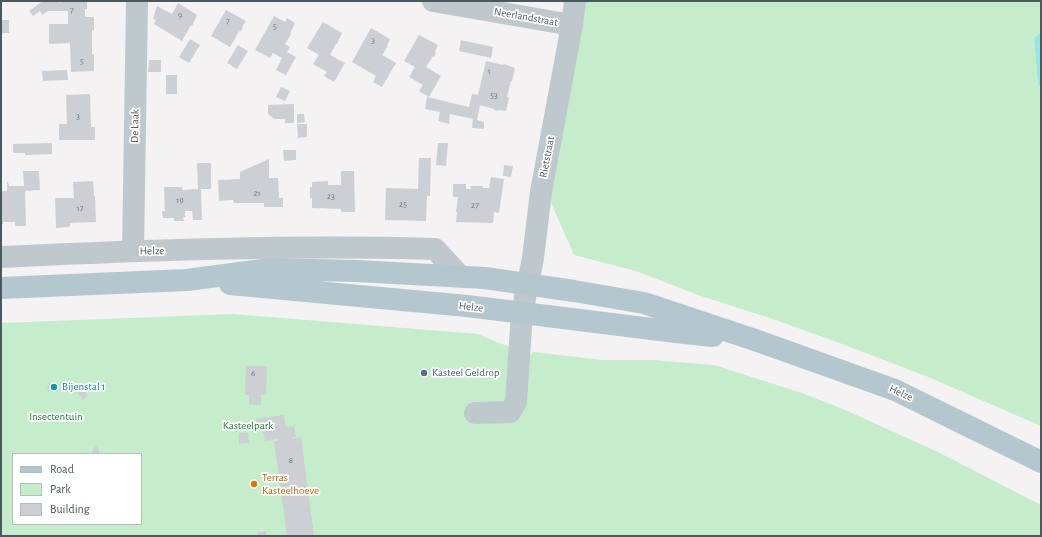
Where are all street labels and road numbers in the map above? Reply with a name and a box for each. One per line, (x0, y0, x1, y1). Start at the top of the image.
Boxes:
street label: Neerlandstraat (493, 5, 559, 29)
street label: De Laak (128, 109, 142, 143)
street label: Rietstraat (537, 135, 557, 179)
street label: Helze (140, 244, 164, 258)
street label: Helze (458, 299, 484, 315)
street label: Helze (887, 382, 915, 404)

